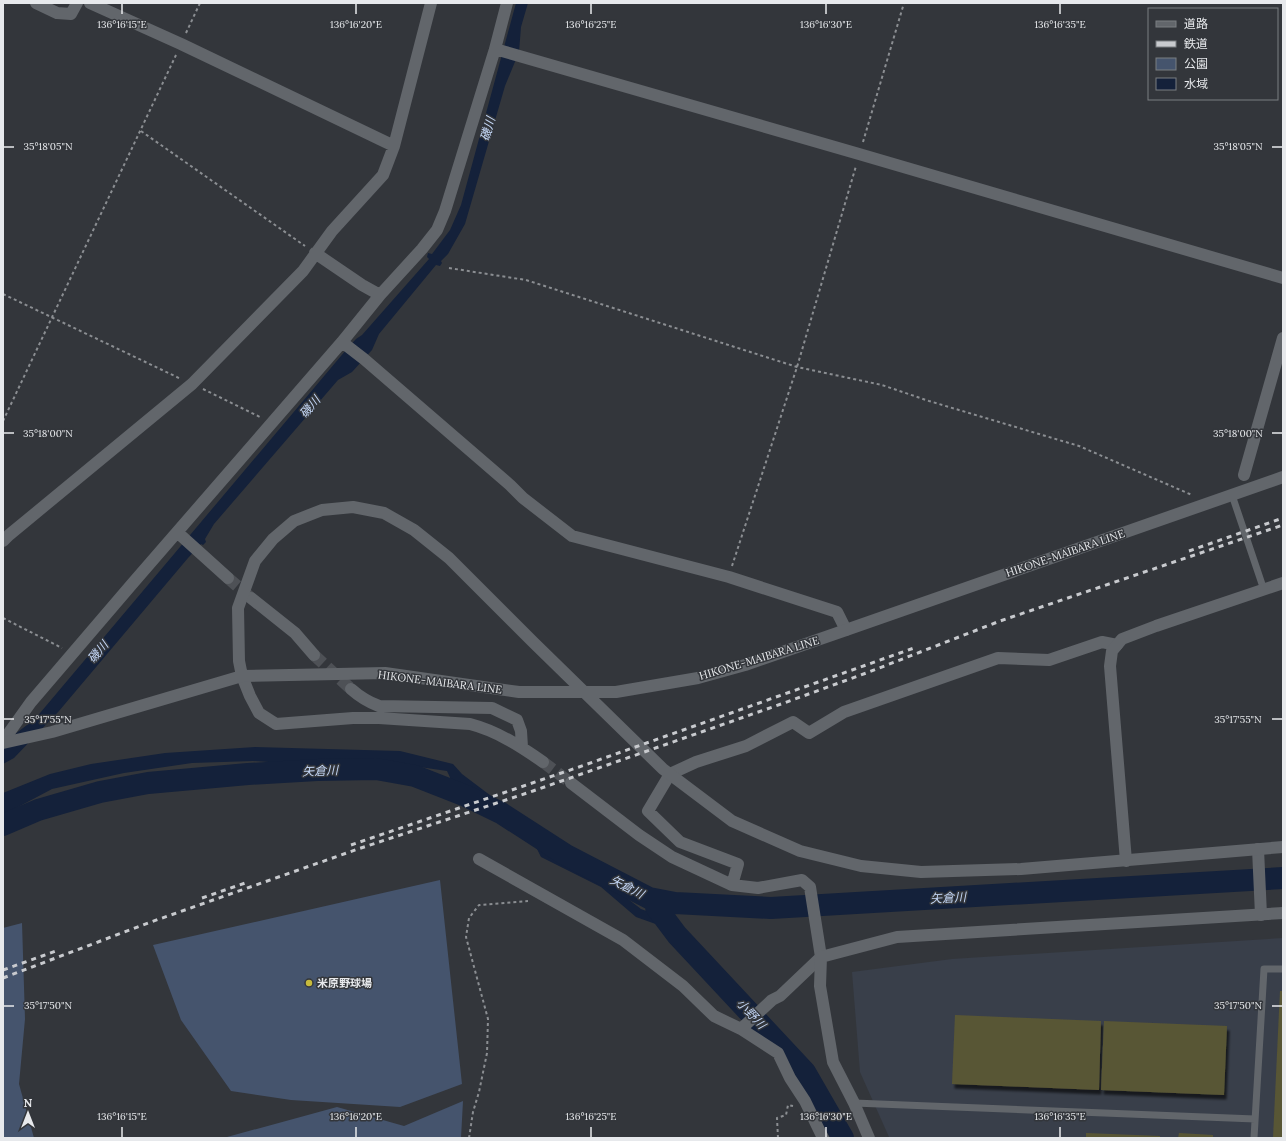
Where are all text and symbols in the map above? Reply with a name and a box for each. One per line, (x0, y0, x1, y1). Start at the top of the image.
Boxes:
legend (1148, 8, 1278, 100)
text: 道路 (1184, 16, 1208, 31)
text: 136°16'15"E (97, 18, 147, 31)
text: 136°16'20"E (330, 18, 382, 31)
text: 136°16'25"E (565, 18, 617, 31)
text: 136°16'30"E (800, 18, 852, 31)
text: 136°16'35"E (1034, 18, 1086, 31)
text: 鉄道 (1184, 36, 1208, 51)
text: 公園 (1184, 56, 1208, 71)
text: 水域 (1184, 76, 1208, 91)
water label: 磯川 (477, 113, 499, 142)
text: 35°18'05"N (23, 140, 73, 153)
text: 35°18'05"N (1213, 140, 1263, 153)
water label: 磯川 (296, 391, 324, 421)
text: 35°18'00"N (23, 427, 73, 440)
text: 35°18'00"N (1213, 427, 1263, 440)
street label: HIKONE-MAIBARA LINE (1004, 526, 1126, 580)
street label: HIKONE-MAIBARA LINE (697, 633, 821, 683)
water label: 磯川 (84, 636, 112, 666)
street label: HIKONE-MAIBARA LINE (377, 667, 503, 697)
text: 35°17'55"N (24, 713, 72, 726)
text: 35°17'55"N (1214, 713, 1262, 726)
water label: 矢倉川 (302, 762, 340, 779)
water label: 矢倉川 (608, 872, 648, 902)
water label: 矢倉川 (930, 889, 968, 906)
place label: 米原野球場 (317, 976, 372, 990)
marker: 米原野球場 (304, 978, 314, 988)
water label: 小野川 (734, 995, 770, 1033)
text: 35°17'50"N (24, 999, 72, 1012)
text: 35°17'50"N (1214, 999, 1262, 1012)
north arrow (8, 1093, 48, 1133)
text: N (24, 1096, 33, 1110)
text: 136°16'15"E (97, 1110, 147, 1123)
text: 136°16'20"E (330, 1110, 382, 1123)
text: 136°16'25"E (565, 1110, 617, 1123)
text: 136°16'30"E (800, 1110, 852, 1123)
text: 136°16'35"E (1034, 1110, 1086, 1123)

